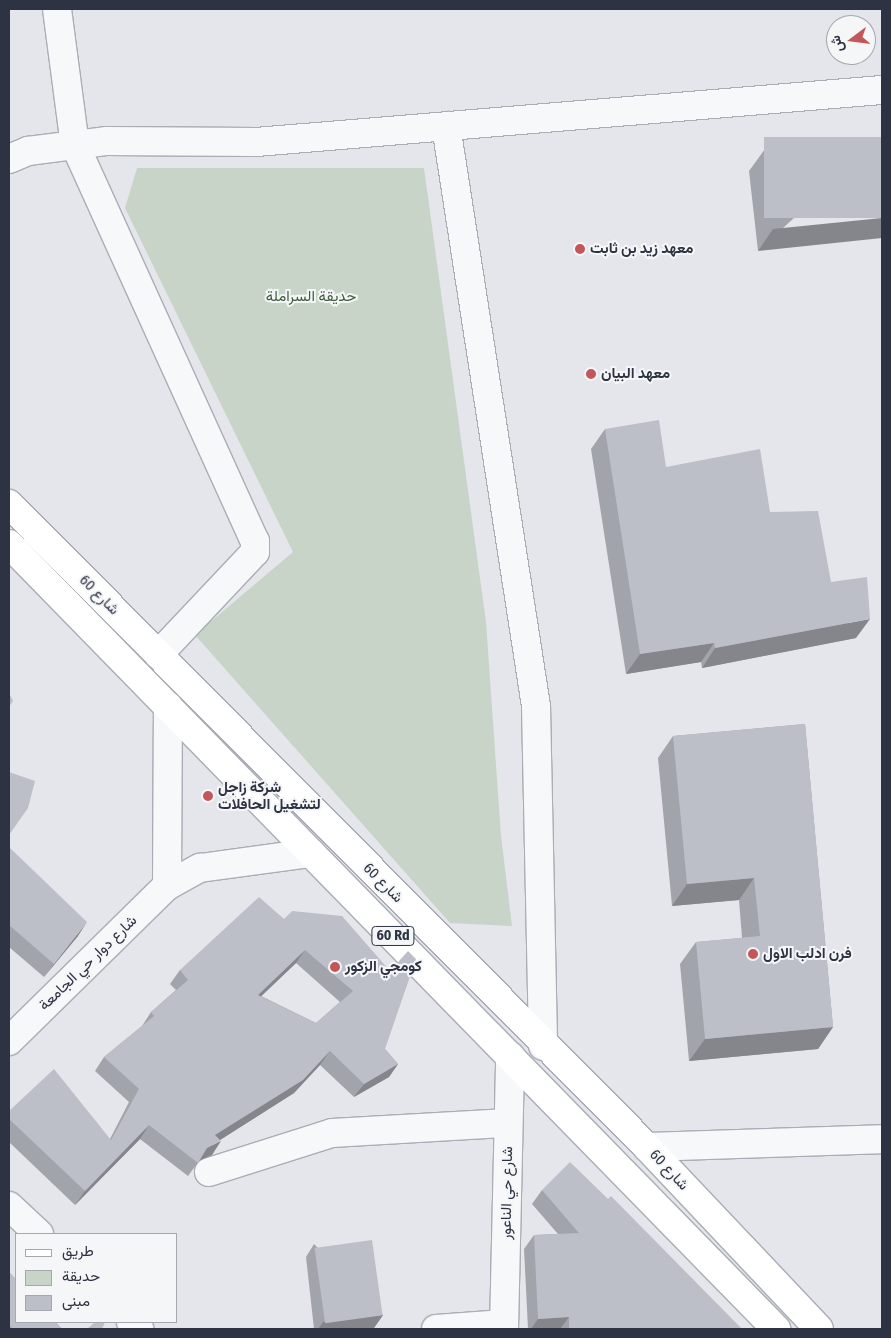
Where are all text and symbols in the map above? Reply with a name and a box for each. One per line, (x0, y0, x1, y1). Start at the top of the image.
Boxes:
north arrow (826, 15, 876, 65)
text: ش (827, 33, 847, 54)
place label: معهد زيد بن ثابت (590, 240, 694, 258)
marker: معهد زيد بن ثابت (574, 243, 586, 255)
park label: حديقة السراملة (266, 288, 356, 306)
place label: معهد البيان (601, 365, 670, 383)
marker: معهد البيان (585, 368, 597, 380)
street label: شارع 60 (75, 571, 123, 619)
place label: شركة زاجل لتشغيل الحافلات (218, 778, 321, 813)
marker: شركة زاجل لتشغيل الحافلات (202, 790, 214, 802)
street label: شارع 60 (359, 859, 407, 907)
street label: شارع دوار حي الجامعة (35, 912, 141, 1014)
road number: 60 Rd (370, 924, 416, 948)
place label: فرن ادلب الاول (763, 945, 852, 963)
marker: فرن ادلب الاول (747, 948, 759, 960)
place label: كومجي الزكور (345, 958, 422, 976)
marker: كومجي الزكور (329, 961, 341, 973)
street label: شارع حي الناعور (497, 1146, 517, 1240)
street label: شارع 60 (646, 1146, 692, 1194)
legend (15, 1233, 178, 1323)
text: طريق (62, 1242, 94, 1260)
text: حديقة (62, 1267, 100, 1285)
text: مبنى (62, 1292, 90, 1310)

